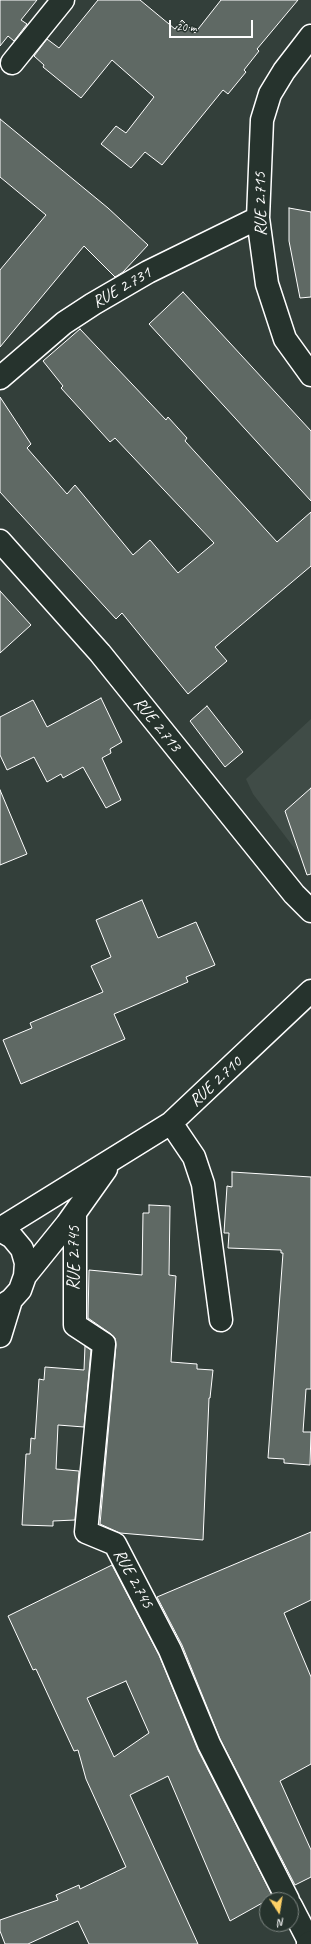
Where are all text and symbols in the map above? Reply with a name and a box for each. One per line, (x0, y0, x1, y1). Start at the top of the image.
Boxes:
scale bar (171, 12, 255, 38)
text: 20 m (176, 19, 196, 35)
street label: RUE 2.715 (250, 172, 272, 236)
street label: RUE 2.731 (89, 263, 155, 313)
street label: RUE 2.713 (129, 694, 185, 756)
street label: RUE 2.710 (186, 1053, 246, 1111)
street label: RUE 2.745 (65, 1226, 85, 1290)
street label: RUE 2.745 (108, 1546, 158, 1612)
north arrow (259, 1892, 299, 1932)
text: N (276, 1915, 286, 1930)

